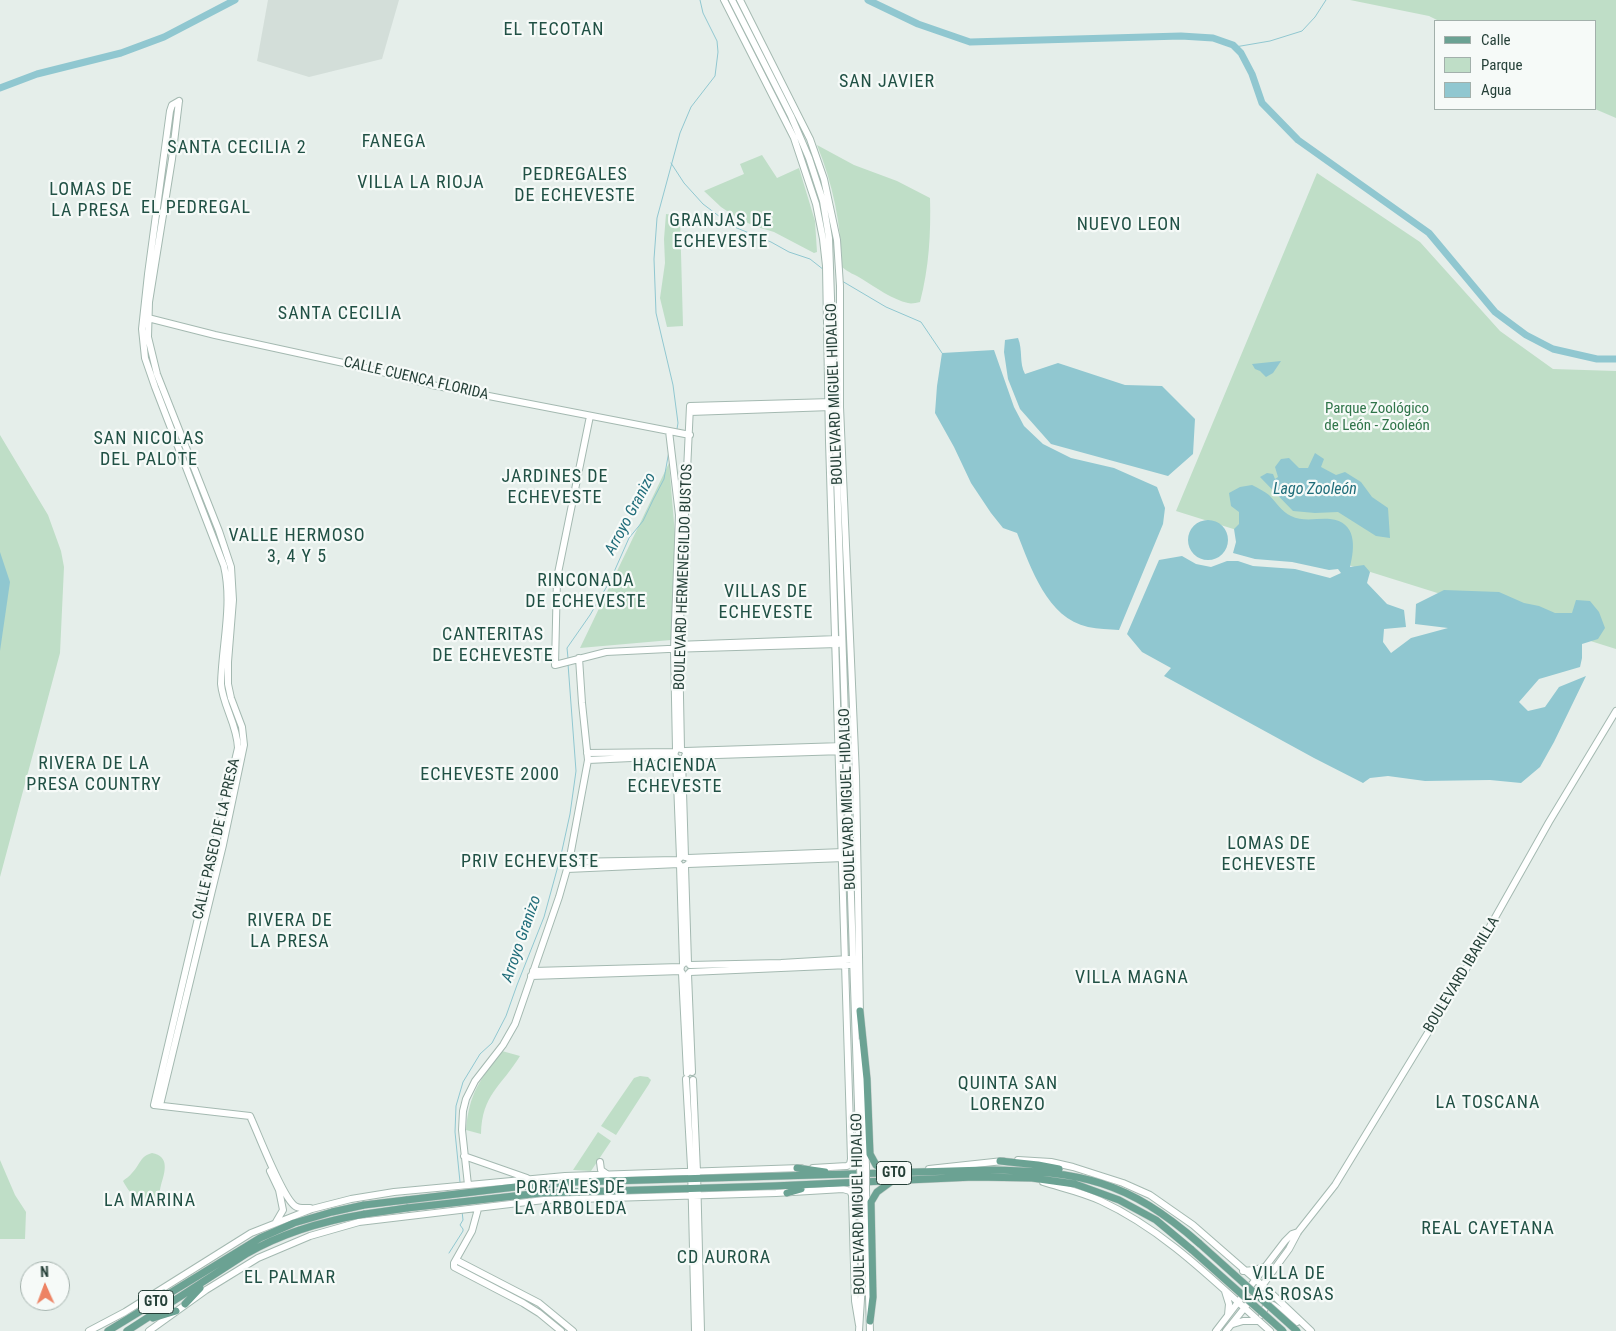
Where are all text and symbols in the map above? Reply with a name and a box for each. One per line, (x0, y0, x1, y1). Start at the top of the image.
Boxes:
district label: EL TECOTAN (502, 19, 606, 41)
legend (1434, 20, 1596, 110)
text: Calle (1481, 31, 1511, 49)
text: Parque (1481, 56, 1523, 74)
district label: SAN JAVIER (838, 71, 936, 93)
text: Agua (1481, 81, 1511, 99)
district label: FANEGA (361, 131, 427, 153)
district label: SANTA CECILIA 2 (165, 137, 309, 159)
district label: PEDREGALES DE ECHEVESTE (513, 164, 637, 206)
district label: VILLA LA RIOJA (356, 172, 486, 194)
district label: LOMAS DE LA PRESA (48, 179, 134, 222)
district label: EL PEDREGAL (140, 197, 252, 219)
district label: GRANJAS DE ECHEVESTE (668, 210, 774, 252)
district label: NUEVO LEON (1075, 214, 1183, 236)
district label: SANTA CECILIA (276, 303, 404, 325)
street label: BOULEVARD MIGUEL HIDALGO (823, 303, 847, 485)
street label: CALLE CUENCA FLORIDA (342, 354, 490, 404)
park label: Parque Zoológico de León - Zooleón (1324, 400, 1430, 435)
district label: SAN NICOLAS DEL PALOTE (92, 428, 206, 470)
street label: BOULEVARD HERMENEGILDO BUSTOS (671, 464, 697, 690)
district label: JARDINES DE ECHEVESTE (500, 466, 610, 508)
water label: Arroyo Granizo (601, 470, 661, 558)
water label: Lago Zooleón (1273, 480, 1357, 500)
district label: VALLE HERMOSO 3, 4 Y 5 (227, 525, 367, 568)
district label: RINCONADA DE ECHEVESTE (524, 570, 648, 612)
district label: VILLAS DE ECHEVESTE (717, 581, 815, 624)
district label: CANTERITAS DE ECHEVESTE (431, 624, 555, 666)
street label: BOULEVARD MIGUEL HIDALGO (836, 708, 860, 890)
district label: RIVERA DE LA PRESA COUNTRY (25, 753, 163, 796)
district label: HACIENDA ECHEVESTE (626, 755, 724, 798)
street label: CALLE PASEO DE LA PRESA (190, 757, 244, 921)
district label: ECHEVESTE 2000 (418, 764, 562, 786)
district label: LOMAS DE ECHEVESTE (1220, 833, 1318, 876)
district label: PRIV ECHEVESTE (459, 851, 601, 873)
water label: Arroyo Granizo (498, 893, 546, 985)
district label: RIVERA DE LA PRESA (246, 910, 334, 952)
street label: BOULEVARD IBARILLA (1420, 914, 1504, 1036)
district label: VILLA MAGNA (1074, 967, 1190, 989)
district label: QUINTA SAN LORENZO (957, 1073, 1059, 1116)
district label: LA TOSCANA (1434, 1092, 1542, 1114)
street label: BOULEVARD MIGUEL HIDALGO (848, 1113, 870, 1295)
road number: GTO (876, 1162, 912, 1184)
district label: PORTALES DE LA ARBOLEDA (513, 1177, 629, 1220)
district label: LA MARINA (103, 1190, 197, 1212)
district label: REAL CAYETANA (1420, 1218, 1556, 1240)
district label: CD AURORA (676, 1247, 772, 1269)
north arrow (20, 1261, 70, 1311)
district label: VILLA DE LAS ROSAS (1242, 1263, 1336, 1306)
text: N (40, 1264, 49, 1280)
district label: EL PALMAR (243, 1267, 337, 1289)
road number: GTO (138, 1290, 174, 1314)

